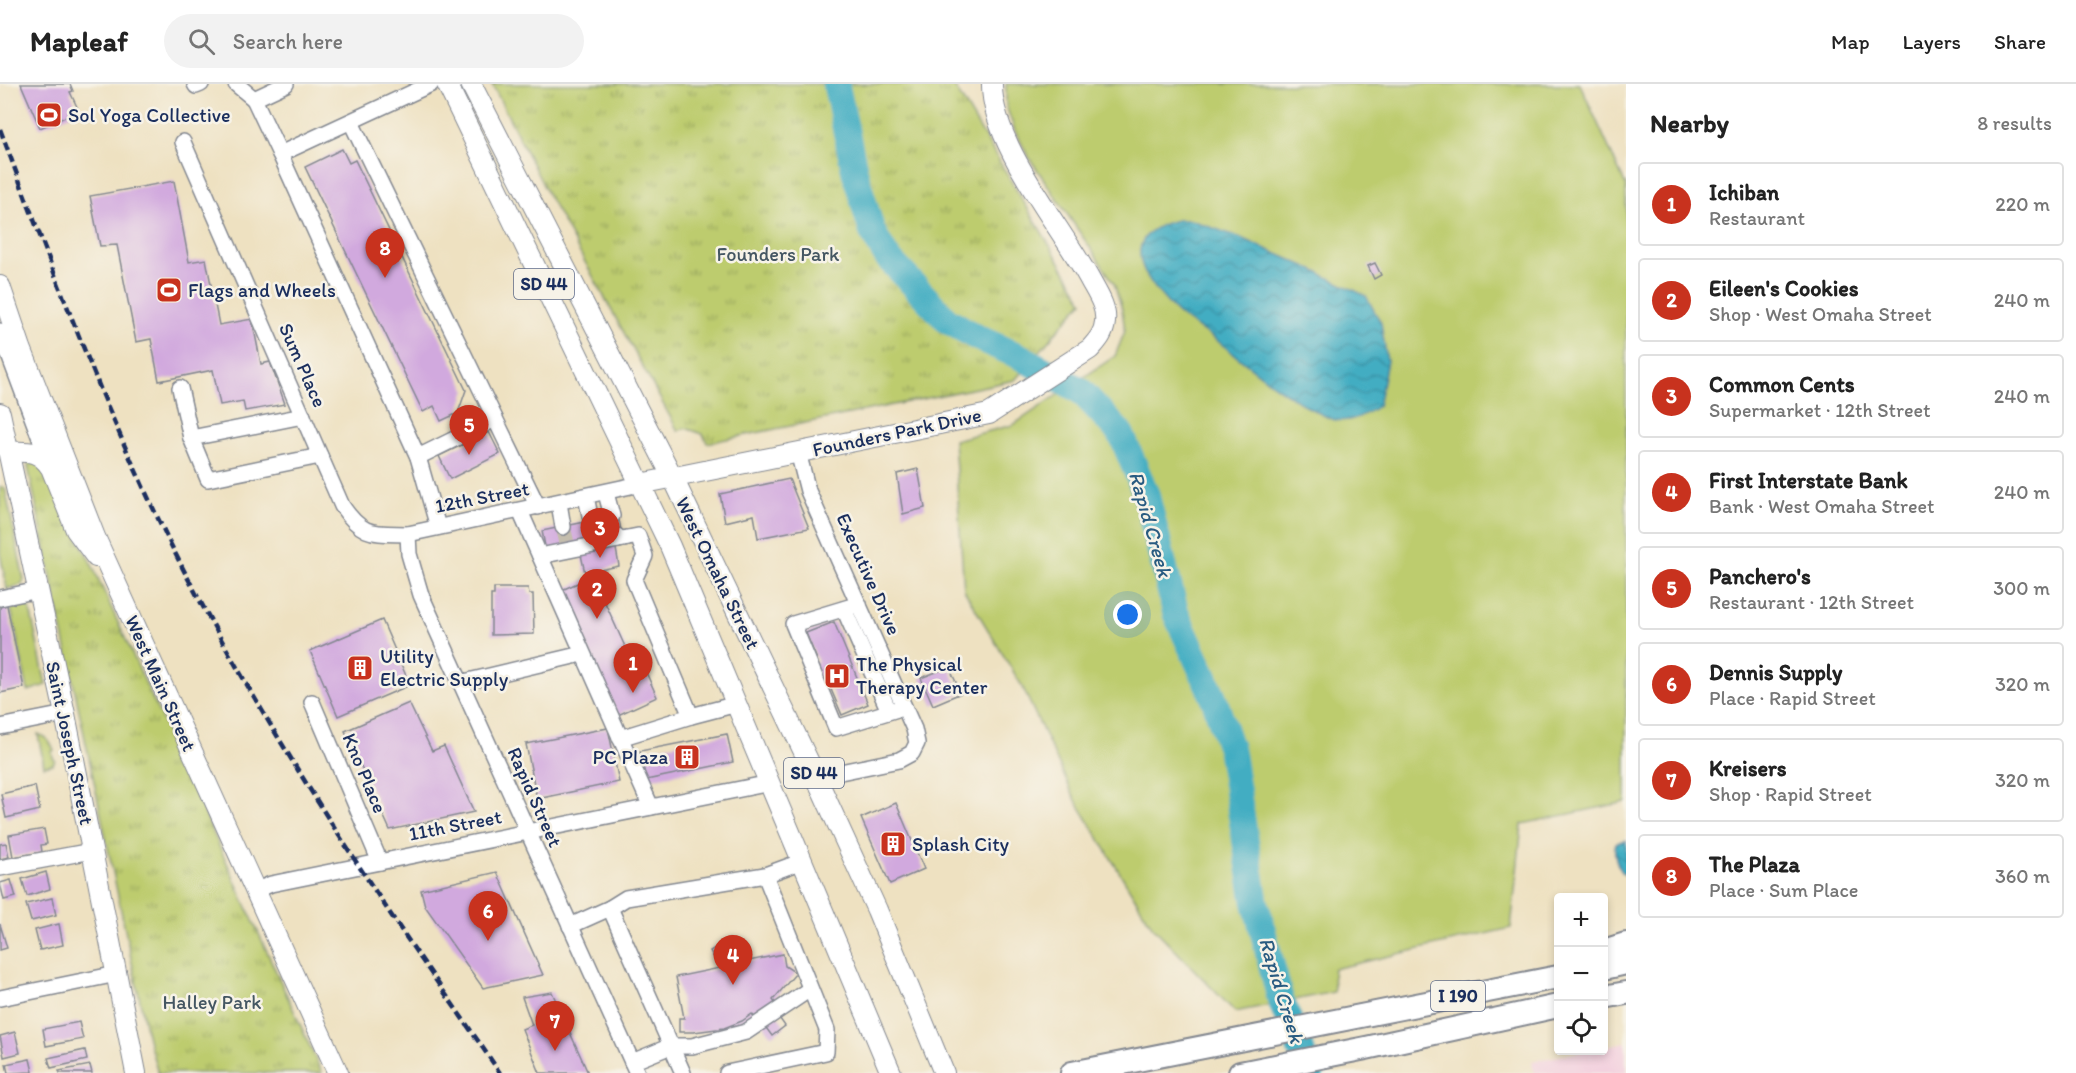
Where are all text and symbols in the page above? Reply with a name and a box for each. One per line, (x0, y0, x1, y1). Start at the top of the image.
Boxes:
search box (164, 14, 584, 68)
text: Mapleaf (30, 24, 128, 58)
icon: search (185, 25, 218, 58)
text: Search here (233, 28, 343, 55)
text: Map (1831, 29, 1870, 54)
text: Layers (1903, 29, 1961, 54)
text: Share (1994, 29, 2046, 54)
sports icon: Sol Yoga Collective (34, 100, 64, 130)
place label: Sol Yoga Collective (68, 103, 231, 127)
text: Nearby (1650, 107, 1729, 139)
text: 8 results (1977, 111, 2052, 135)
text: Ichiban (1709, 179, 1779, 206)
text: 1 (1667, 192, 1676, 216)
text: 220 m (1995, 192, 2050, 216)
text: Restaurant (1709, 206, 1805, 230)
pin: 8 (366, 228, 404, 278)
park label: Founders Park (717, 242, 840, 266)
road number: SD 44 (514, 269, 574, 299)
sports icon: Flags and Wheels (154, 275, 184, 305)
text: Eileen's Cookies (1709, 275, 1859, 302)
place label: Flags and Wheels (188, 278, 336, 302)
text: 2 (1666, 288, 1677, 312)
text: 240 m (1994, 288, 2050, 312)
text: Shop · West Omaha Street (1709, 302, 1932, 326)
street label: Sum Place (274, 319, 332, 411)
text: Common Cents (1709, 371, 1855, 398)
text: 3 (1666, 384, 1677, 408)
text: 240 m (1994, 384, 2050, 408)
text: Supermarket · 12th Street (1709, 398, 1930, 422)
street label: Founders Park Drive (810, 402, 984, 462)
pin: 5 (450, 406, 488, 455)
text: First Interstate Bank (1709, 467, 1908, 494)
water label: Rapid Creek (1124, 468, 1178, 581)
street label: 12th Street (433, 476, 532, 518)
text: 4 (1665, 480, 1678, 504)
text: 240 m (1994, 480, 2050, 504)
street label: West Omaha Street (671, 493, 765, 653)
text: Bank · West Omaha Street (1709, 494, 1935, 518)
pin: 3 (580, 508, 620, 558)
street label: Executive Drive (831, 509, 907, 639)
text: Panchero's (1709, 563, 1811, 590)
pin: 2 (578, 570, 616, 619)
text: 5 (1666, 576, 1677, 600)
text: 300 m (1993, 576, 2050, 600)
text: Restaurant · 12th Street (1709, 590, 1914, 614)
your location (1113, 600, 1142, 629)
street label: West Main Street (120, 611, 202, 755)
place label: Utility Electric Supply (380, 644, 509, 691)
pin: 1 (614, 644, 652, 693)
place label: The Physical Therapy Center (856, 652, 988, 699)
building icon: Utility Electric Supply (345, 653, 375, 683)
street label: Saint Joseph Street (41, 659, 99, 827)
text: Dennis Supply (1709, 659, 1842, 686)
hospital icon: The Physical Therapy Center (822, 661, 852, 691)
text: 6 (1666, 672, 1677, 696)
text: 320 m (1995, 672, 2050, 696)
text: Place · Rapid Street (1709, 686, 1876, 710)
street label: Kno Place (337, 729, 393, 817)
building icon: PC Plaza (672, 742, 702, 772)
street label: Rapid Street (502, 743, 568, 851)
place label: PC Plaza (593, 745, 668, 769)
text: Kreisers (1709, 755, 1787, 782)
road number: SD 44 (784, 758, 844, 788)
text: 7 (1667, 768, 1676, 792)
text: 320 m (1995, 768, 2050, 792)
text: Shop · Rapid Street (1709, 782, 1872, 806)
street label: 11th Street (407, 804, 504, 846)
building icon: Splash City (878, 829, 908, 859)
place label: Splash City (912, 832, 1010, 856)
text: The Plaza (1709, 851, 1800, 878)
text: 8 (1666, 864, 1677, 888)
text: 360 m (1995, 864, 2050, 888)
text: Place · Sum Place (1709, 878, 1858, 902)
pin: 6 (468, 892, 508, 941)
map controls (1554, 893, 1608, 1055)
button: + (1554, 893, 1608, 947)
water label: Rapid Creek (1254, 934, 1310, 1047)
pin: 4 (714, 936, 752, 985)
button: − (1554, 947, 1608, 1001)
road number: I 190 (1431, 981, 1485, 1011)
park label: Halley Park (163, 990, 261, 1014)
button: locate (1554, 1001, 1608, 1055)
pin: 7 (536, 1002, 574, 1051)

